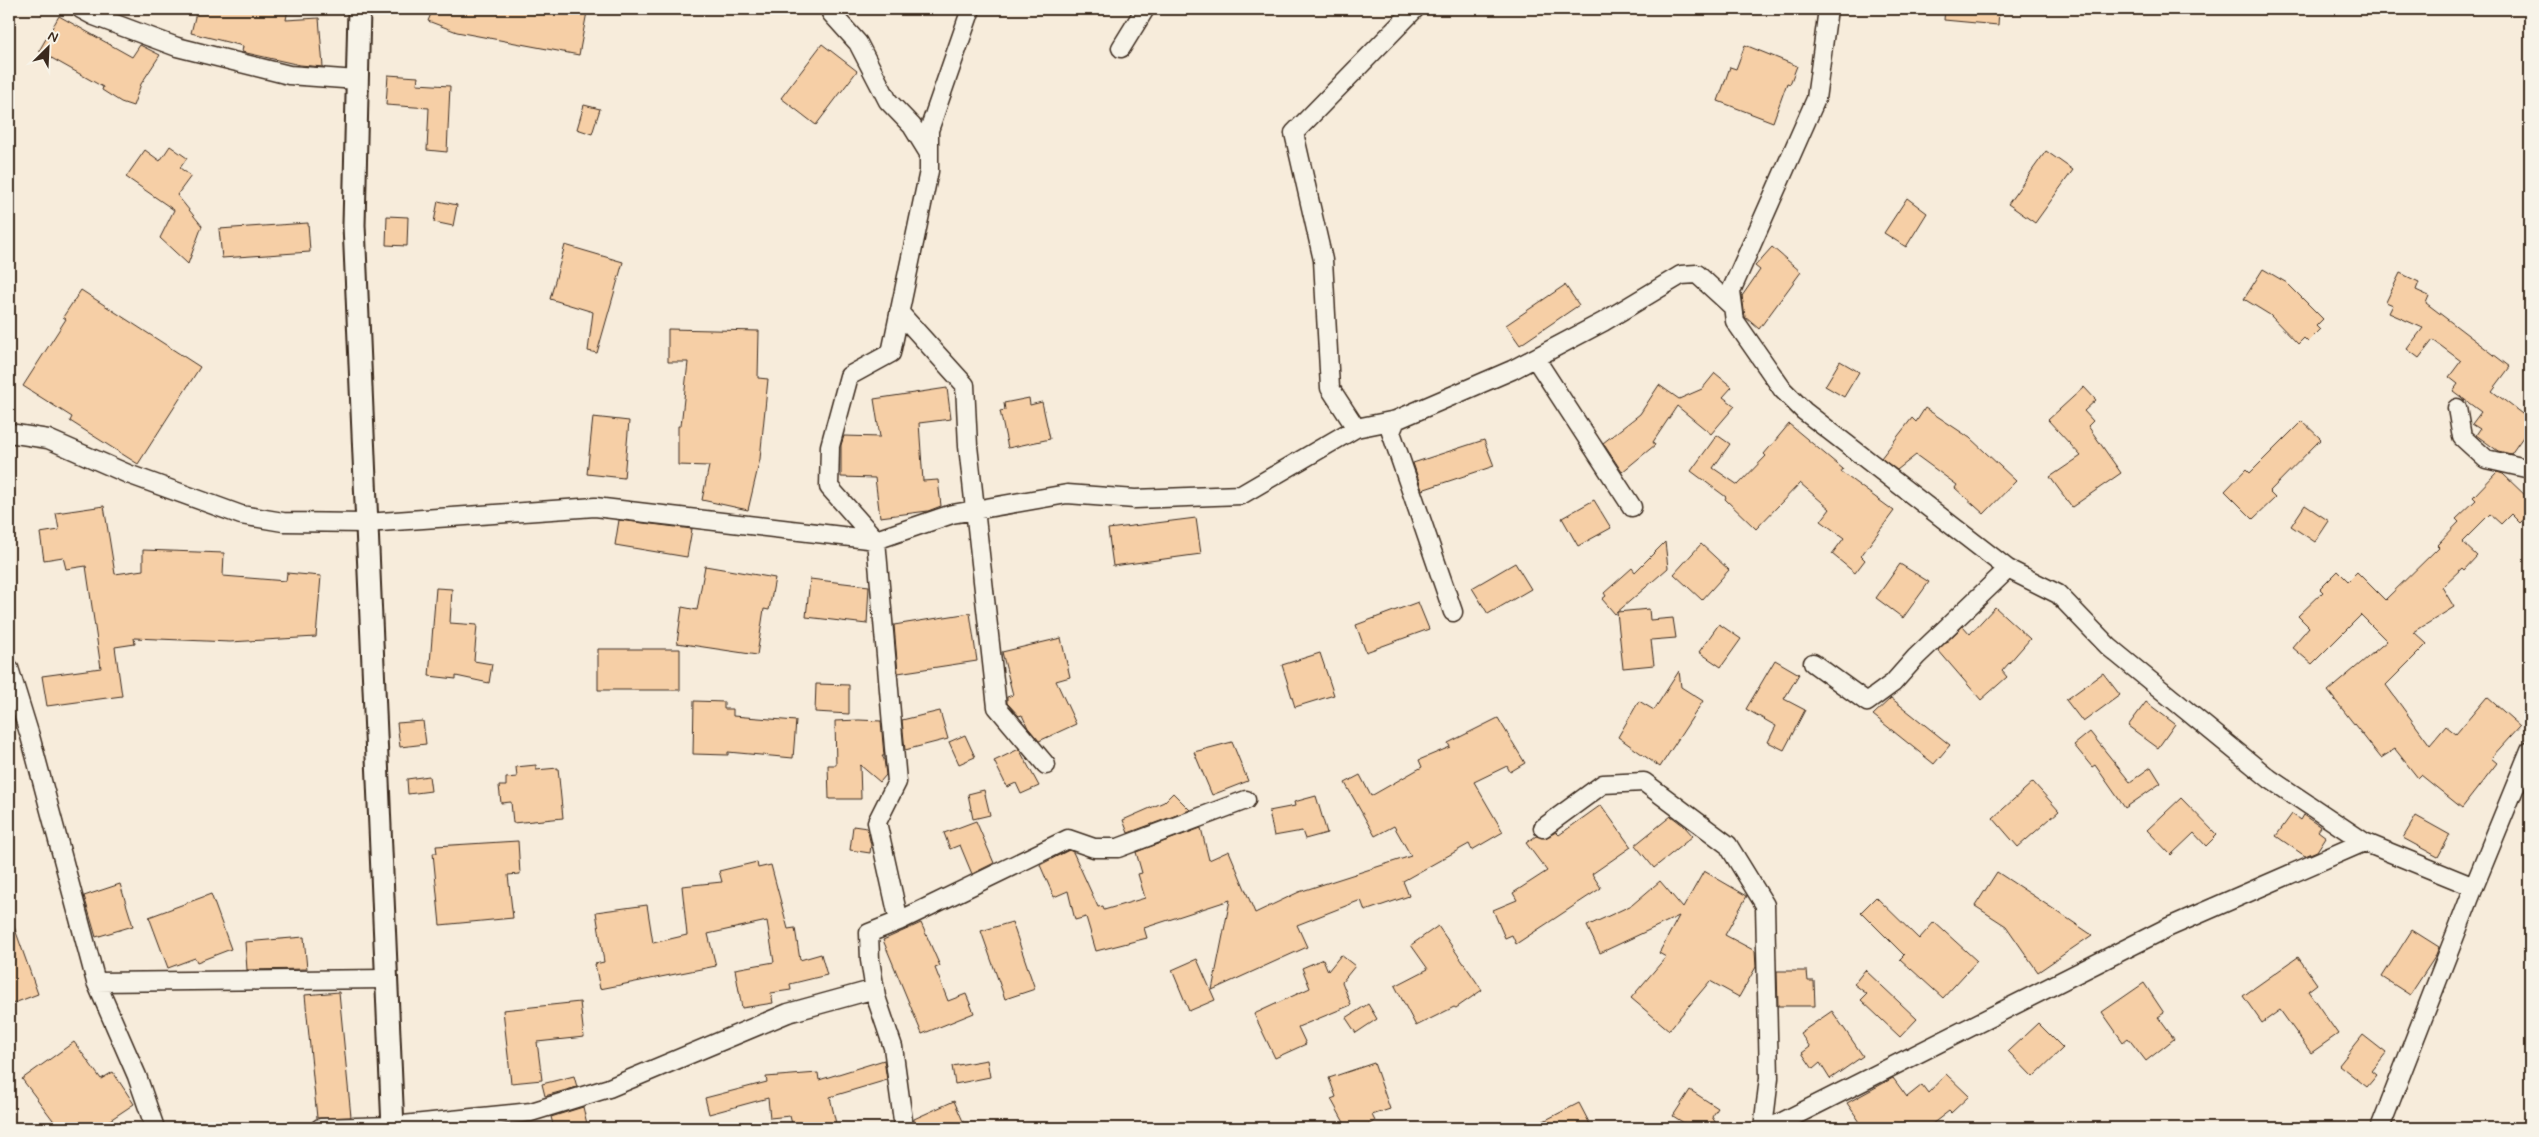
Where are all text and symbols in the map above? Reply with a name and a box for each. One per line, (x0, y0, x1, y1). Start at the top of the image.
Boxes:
north arrow (22, 22, 72, 72)
text: N (45, 27, 61, 47)

